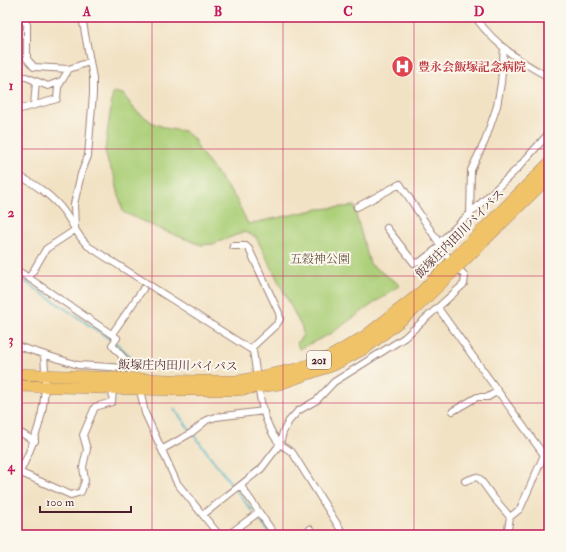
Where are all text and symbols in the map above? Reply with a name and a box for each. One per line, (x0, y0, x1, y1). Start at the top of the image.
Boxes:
text: A (82, 4, 92, 20)
text: B (214, 4, 222, 20)
text: C (343, 4, 353, 20)
text: D (474, 4, 485, 20)
hospital icon: 豊永会飯塚記念病院 (390, 54, 416, 80)
place label: 豊永会飯塚記念病院 (418, 60, 526, 75)
text: 1 (9, 78, 14, 94)
street label: 飯塚庄内田川バイパス (412, 186, 508, 282)
text: 2 (8, 205, 15, 221)
park label: 五穀神公園 (290, 252, 350, 267)
text: 3 (9, 332, 14, 348)
road number: 201 (307, 351, 331, 369)
street label: 飯塚庄内田川バイパス (118, 357, 238, 375)
text: 4 (6, 459, 15, 475)
scale bar (40, 488, 131, 514)
text: 100 m (46, 495, 75, 510)

